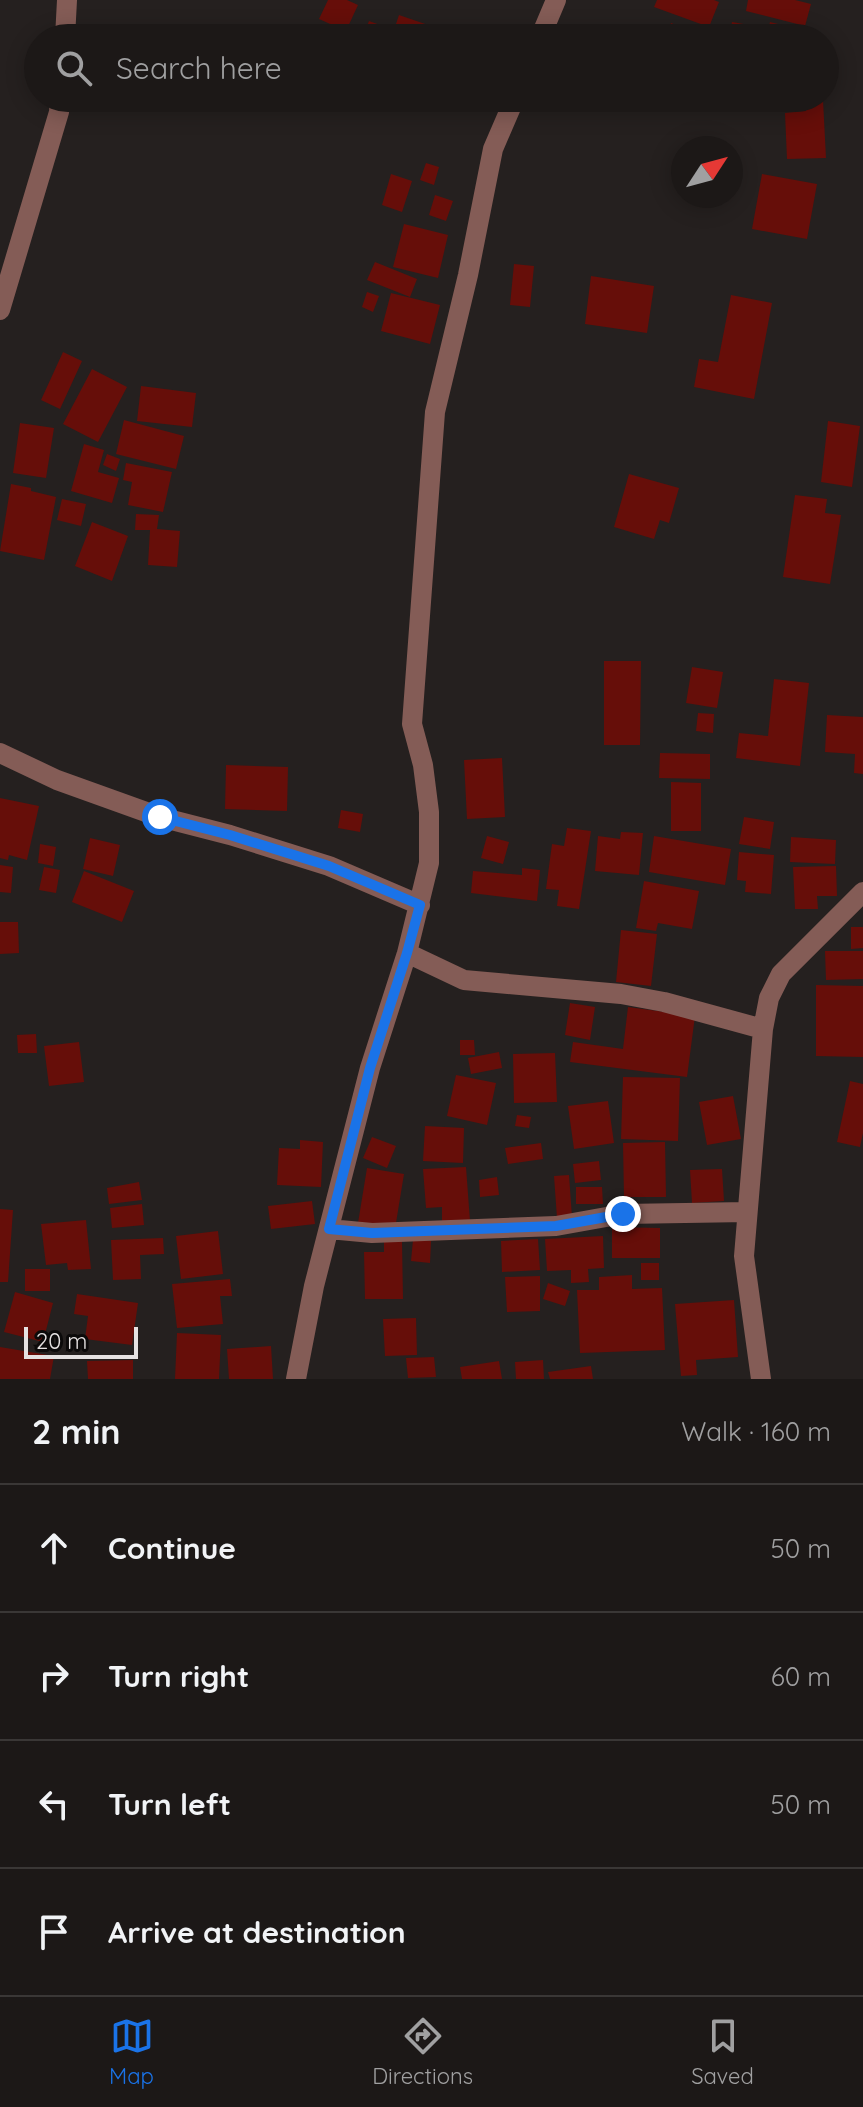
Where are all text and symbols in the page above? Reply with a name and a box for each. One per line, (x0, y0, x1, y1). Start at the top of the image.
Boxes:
search box (24, 24, 839, 112)
icon: search (52, 46, 96, 90)
text: Search here (116, 49, 282, 87)
north arrow (671, 136, 743, 208)
route start (142, 799, 178, 835)
route end (605, 1196, 641, 1232)
scale bar (24, 1323, 138, 1359)
text: 20 m (36, 1327, 87, 1355)
text: 2 min (32, 1410, 121, 1453)
text: Walk · 160 m (681, 1415, 831, 1448)
icon: ahead (32, 1526, 76, 1570)
text: Continue (108, 1529, 236, 1567)
text: 50 m (771, 1532, 831, 1565)
icon: right (32, 1654, 76, 1698)
text: Turn right (108, 1657, 249, 1695)
text: 60 m (771, 1660, 831, 1693)
icon: left (32, 1782, 76, 1826)
text: Turn left (108, 1785, 231, 1823)
text: 50 m (771, 1788, 831, 1821)
icon: arrive (32, 1910, 76, 1954)
text: Arrive at destination (108, 1913, 406, 1951)
tab: Map (109, 2014, 154, 2090)
tab: Directions (372, 2014, 473, 2090)
tab: Saved (691, 2014, 754, 2090)

